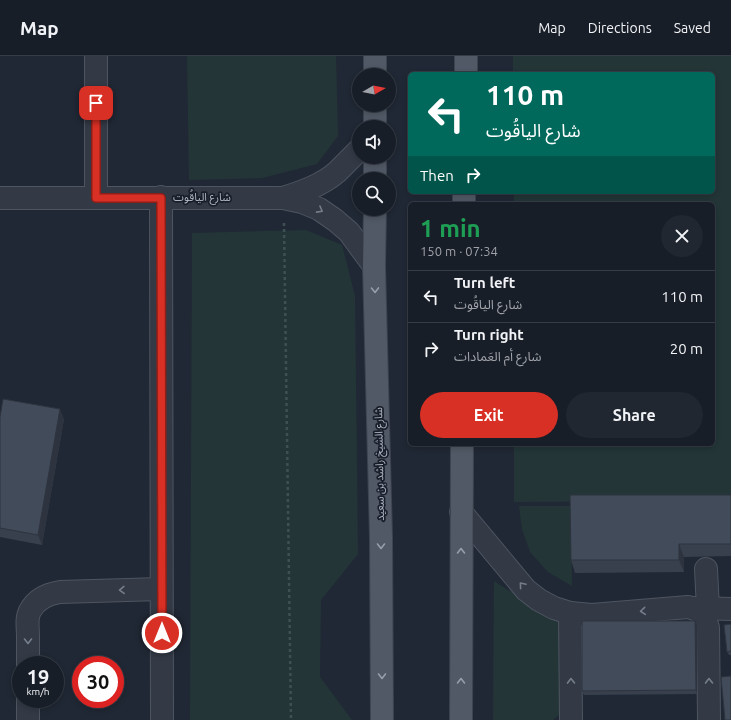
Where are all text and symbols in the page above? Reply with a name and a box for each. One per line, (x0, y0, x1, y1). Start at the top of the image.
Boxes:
text: Map (20, 17, 59, 39)
text: Map (538, 20, 566, 36)
text: Directions (588, 20, 652, 36)
text: Saved (674, 20, 711, 36)
north arrow (352, 68, 396, 112)
map controls (352, 68, 396, 216)
text: 110 m (486, 79, 564, 110)
pin (79, 86, 113, 120)
icon: left (420, 88, 472, 140)
icon: arrive (85, 92, 107, 114)
button: sound (352, 120, 396, 164)
text: شارع الياقُوت (486, 120, 581, 140)
icon: right (462, 164, 484, 186)
text: Then (420, 167, 454, 184)
button: search (352, 172, 396, 216)
street label: شارع الياقُوت (173, 189, 231, 205)
one-way arrow (316, 206, 323, 213)
text: 1 min (420, 215, 481, 242)
button: close (661, 215, 703, 257)
text: 150 m · 07:34 (420, 244, 498, 258)
text: Turn left (454, 274, 515, 291)
icon: left (420, 286, 442, 308)
one-way arrow (371, 287, 379, 293)
text: 110 m (661, 288, 703, 305)
text: شارع الياقُوت (454, 297, 522, 311)
text: Turn right (454, 326, 524, 343)
icon: right (420, 338, 442, 360)
text: 20 m (670, 340, 703, 357)
text: شارع أم العَمادات (454, 349, 541, 363)
button: Exit (420, 392, 558, 438)
button: Share (566, 392, 703, 438)
street label: شارع الشيخ راشد بن سعيد (372, 407, 388, 521)
one-way arrow (377, 543, 385, 549)
one-way arrow (457, 548, 465, 554)
one-way arrow (519, 582, 526, 590)
one-way arrow (119, 586, 125, 594)
one-way arrow (640, 606, 646, 615)
position arrow (141, 612, 183, 654)
one-way arrow (24, 638, 32, 644)
speed limit sign: 30 (72, 656, 124, 708)
text: 19 (27, 665, 49, 688)
one-way arrow (378, 673, 386, 679)
one-way arrow (457, 678, 465, 684)
one-way arrow (567, 678, 575, 684)
one-way arrow (704, 678, 713, 684)
text: km/h (26, 686, 50, 697)

